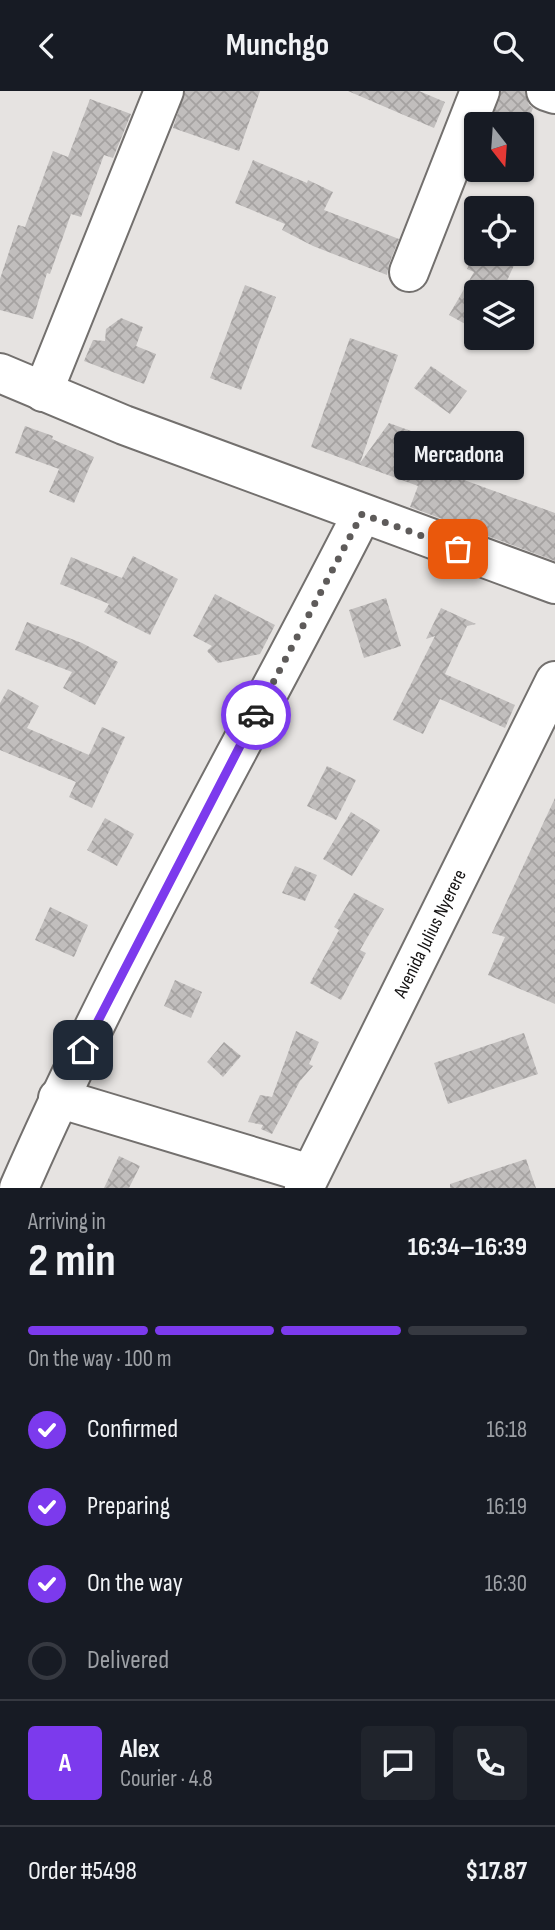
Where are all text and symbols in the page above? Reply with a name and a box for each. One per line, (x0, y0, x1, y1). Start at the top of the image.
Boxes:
text: Munchgo (226, 26, 329, 65)
icon: back (28, 27, 66, 65)
icon: search (489, 27, 527, 65)
north arrow (464, 112, 534, 182)
map controls (464, 112, 534, 350)
button: locate (464, 196, 534, 266)
button: layers (464, 280, 534, 350)
callout: Mercadona (393, 430, 523, 479)
text: Mercadona (414, 441, 504, 469)
pin (428, 519, 488, 579)
icon: bag (439, 530, 477, 568)
courier (221, 680, 291, 750)
icon: car (237, 696, 275, 734)
street label: Avenida Julius Nyerere (388, 866, 471, 1002)
pin (53, 1020, 113, 1080)
icon: home (64, 1031, 102, 1069)
text: Arriving in (28, 1208, 106, 1236)
text: 16:34–16:39 (408, 1232, 527, 1263)
text: 2 min (28, 1234, 116, 1289)
text: On the way · 100 m (28, 1345, 172, 1373)
icon: check (28, 1411, 66, 1449)
text: Confirmed (87, 1414, 178, 1445)
text: 16:18 (486, 1416, 527, 1444)
icon: check (28, 1488, 66, 1526)
text: Preparing (87, 1491, 170, 1522)
text: 16:19 (486, 1493, 527, 1521)
icon: check (28, 1565, 66, 1603)
text: On the way (87, 1568, 183, 1599)
text: 16:30 (485, 1570, 527, 1598)
text: Delivered (87, 1645, 169, 1676)
button: chat (361, 1726, 435, 1800)
button: phone (453, 1726, 527, 1800)
text: Alex (120, 1734, 160, 1765)
text: A (59, 1748, 71, 1779)
text: Courier · 4.8 (120, 1765, 213, 1793)
text: Order #5498 (28, 1856, 137, 1887)
text: $17.87 (465, 1856, 527, 1887)

